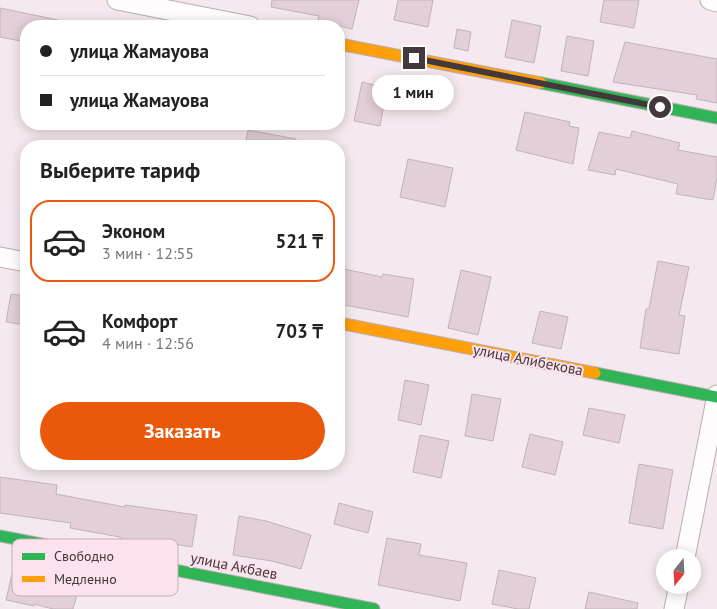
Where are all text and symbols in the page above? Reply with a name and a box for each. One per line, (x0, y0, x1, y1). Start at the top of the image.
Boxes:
text: улица Жамауова (70, 39, 209, 63)
route end (403, 47, 425, 69)
callout: 1 мин (373, 76, 455, 110)
text: 1 мин (392, 82, 434, 102)
text: улица Жамауова (70, 88, 209, 112)
route start (649, 96, 671, 118)
text: Выберите тариф (40, 156, 200, 184)
icon: car (42, 219, 87, 264)
text: Эконом (102, 219, 165, 243)
text: 521 ₸ (275, 229, 323, 253)
text: 3 мин · 12:55 (102, 243, 194, 263)
icon: car (42, 309, 87, 354)
text: Комфорт (102, 309, 178, 333)
text: 703 ₸ (275, 319, 323, 343)
text: 4 мин · 12:56 (102, 333, 194, 353)
street label: улица Алибекова (471, 340, 585, 379)
button: Заказать (40, 402, 325, 460)
legend (12, 539, 178, 596)
text: Свободно (54, 547, 114, 565)
street label: улица Акбаев (189, 548, 279, 583)
north arrow (656, 549, 701, 594)
map controls (656, 549, 701, 594)
text: Медленно (54, 570, 117, 588)

